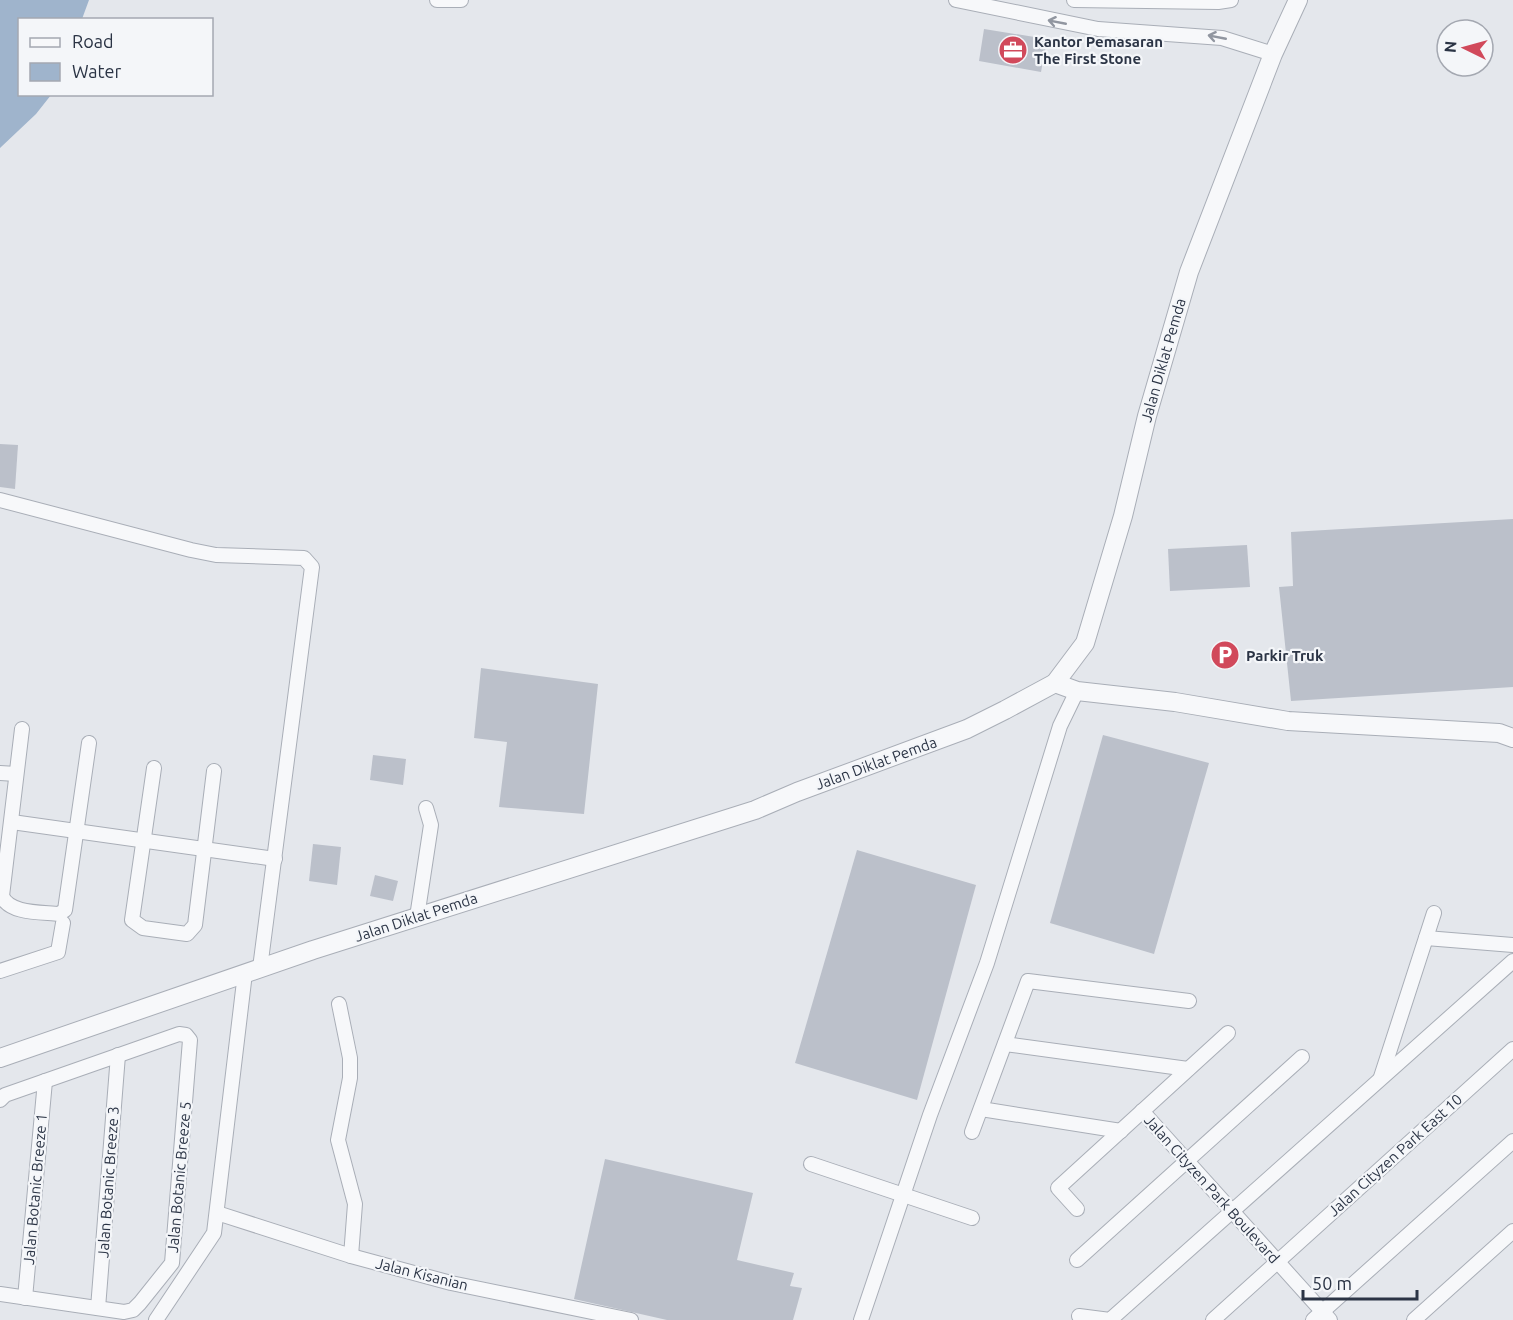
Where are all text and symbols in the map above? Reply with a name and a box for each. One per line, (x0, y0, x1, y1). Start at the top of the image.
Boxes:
one-way arrow (1047, 16, 1067, 27)
legend (18, 18, 213, 96)
north arrow (1435, 18, 1495, 78)
text: Road (72, 31, 114, 51)
one-way arrow (1207, 31, 1227, 42)
place label: Kantor Pemasaran The First Stone (1034, 33, 1163, 67)
office icon: Kantor Pemasaran The First Stone (997, 34, 1029, 66)
text: N (1441, 40, 1460, 53)
text: Water (72, 61, 122, 81)
street label: Jalan Diklat Pemda (1137, 296, 1189, 424)
parking icon: Parkir Truk (1209, 639, 1241, 671)
place label: Parkir Truk (1246, 647, 1324, 664)
street label: Jalan Diklat Pemda (813, 733, 939, 793)
street label: Jalan Diklat Pemda (353, 889, 479, 945)
street label: Jalan Cityzen Park East 10 (1325, 1090, 1465, 1220)
street label: Jalan Botanic Breeze 5 (164, 1101, 194, 1253)
street label: Jalan Botanic Breeze 3 (94, 1106, 122, 1258)
street label: Jalan Cityzen Park Boulevard (1141, 1111, 1283, 1267)
street label: Jalan Botanic Breeze 1 (20, 1113, 50, 1265)
street label: Jalan Kisanian (374, 1254, 470, 1294)
scale bar (1303, 1263, 1417, 1301)
text: 50 m (1312, 1273, 1352, 1293)

